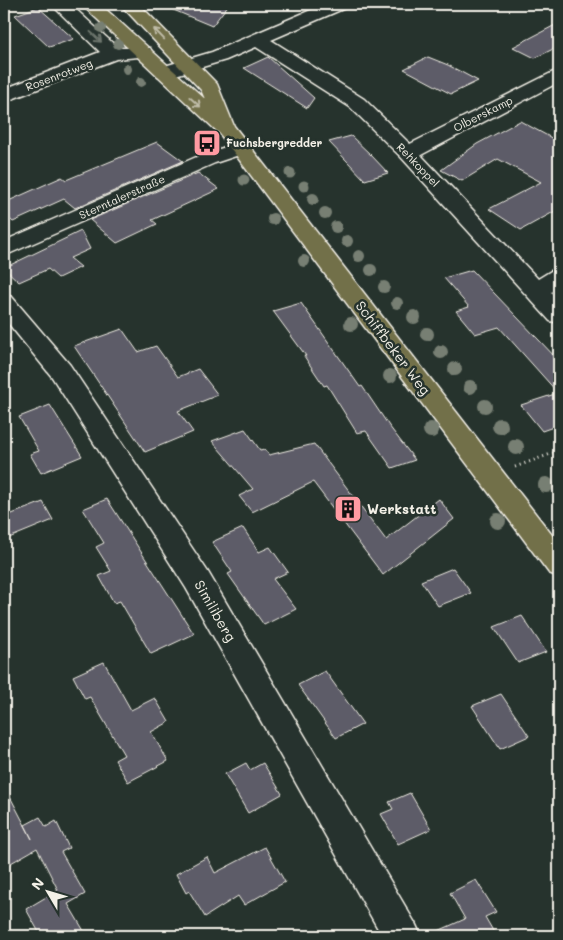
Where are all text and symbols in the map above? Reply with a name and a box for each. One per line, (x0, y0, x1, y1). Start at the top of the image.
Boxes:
one-way arrow (153, 28, 165, 40)
one-way arrow (89, 31, 102, 43)
street label: Rosenrotweg (23, 55, 94, 94)
street label: Olberskamp (451, 92, 515, 135)
one-way arrow (189, 96, 202, 108)
bus stop icon: Fuchsbergredder (192, 128, 222, 158)
place label: Fuchsbergredder (226, 135, 322, 150)
street label: Rehkoppel (394, 139, 443, 190)
street label: Sterntalerstraße (76, 171, 167, 222)
street label: Schiffbeker Weg (352, 297, 435, 399)
building icon: Werkstatt (333, 494, 363, 524)
place label: Werkstatt (367, 499, 436, 518)
street label: Similiberg (190, 576, 241, 645)
north arrow (22, 868, 72, 918)
text: N (27, 874, 48, 894)

